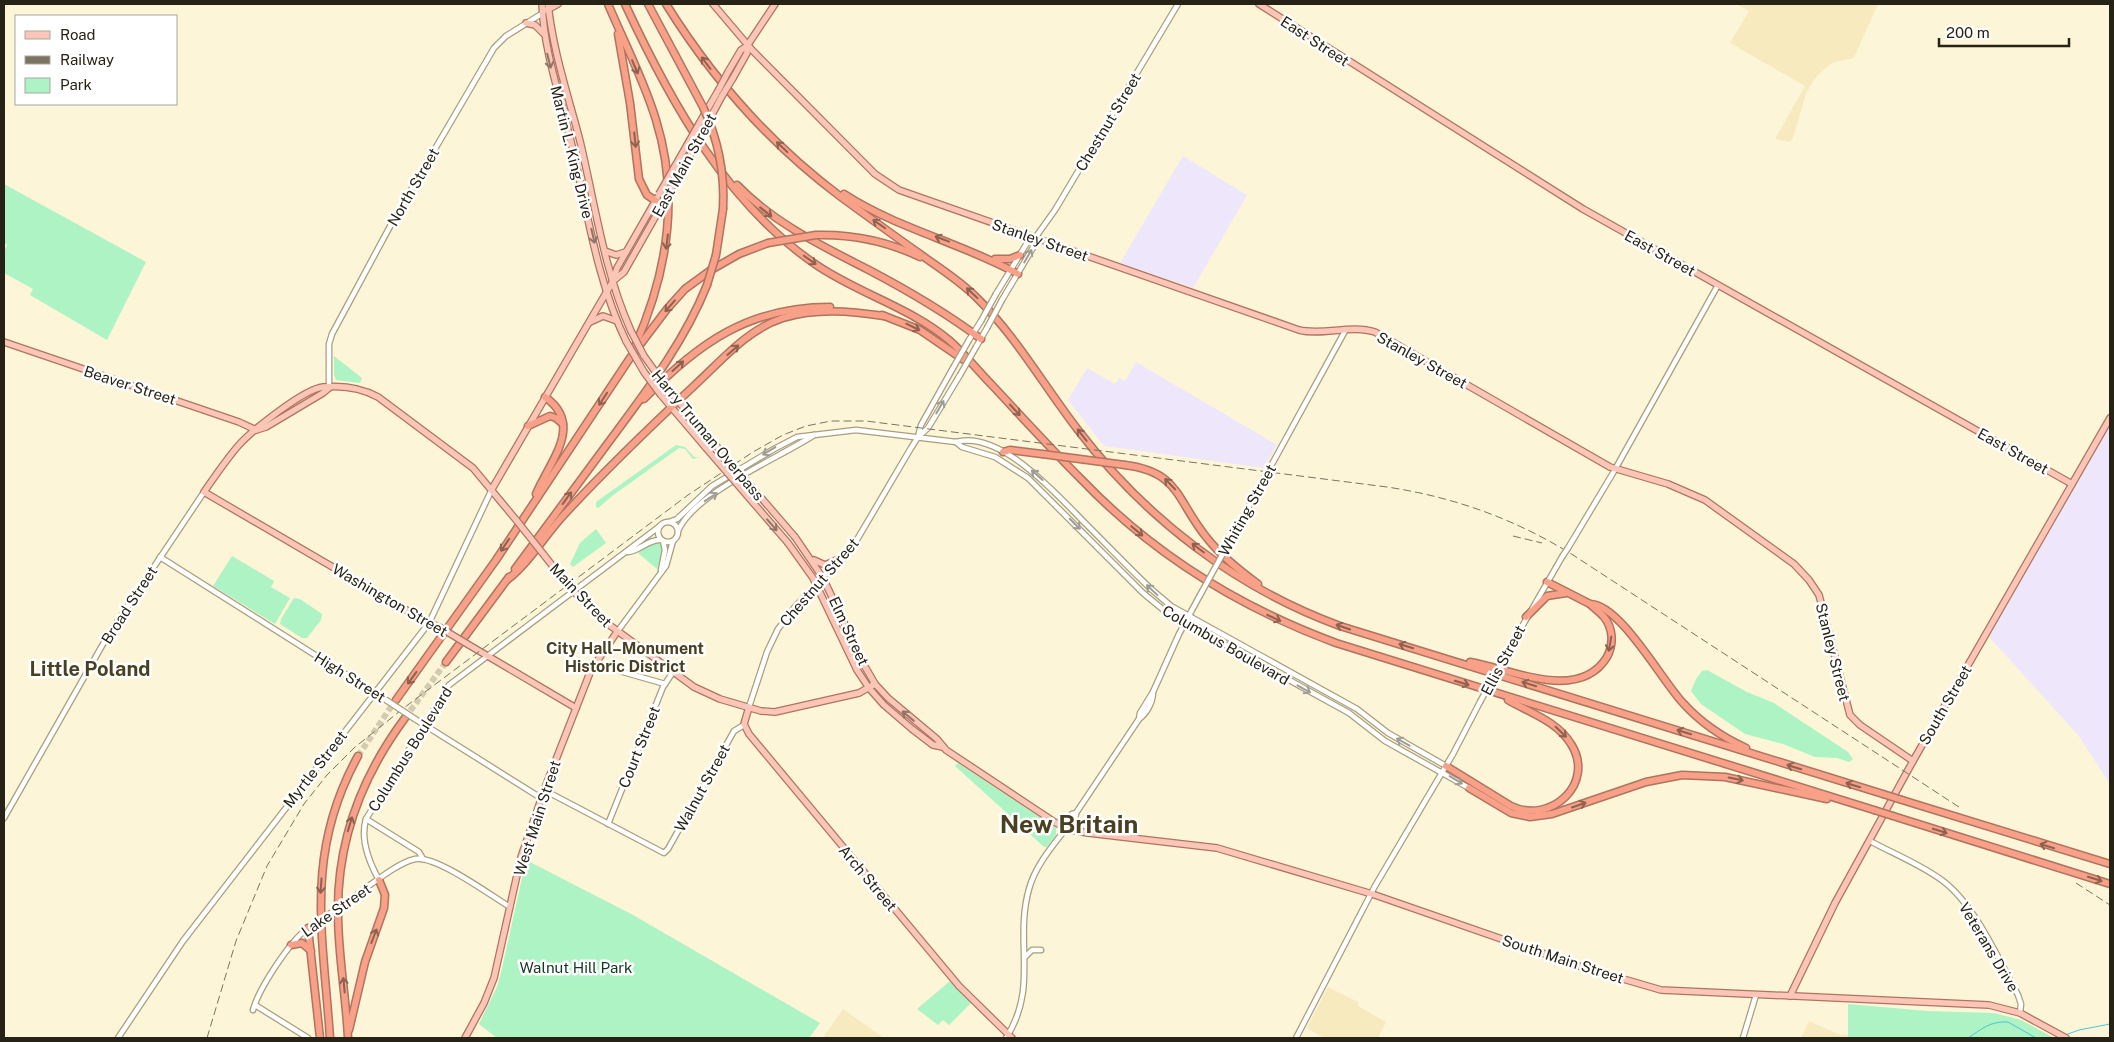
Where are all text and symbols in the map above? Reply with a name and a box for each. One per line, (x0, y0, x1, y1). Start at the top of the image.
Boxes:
street label: East Street (1278, 13, 1353, 69)
legend (15, 15, 178, 105)
scale bar (1939, 15, 2069, 47)
text: 200 m (1946, 24, 1990, 41)
text: Road (60, 26, 96, 43)
text: Railway (60, 51, 114, 68)
one-way arrow (545, 53, 554, 69)
one-way arrow (701, 56, 711, 70)
one-way arrow (631, 59, 641, 74)
street label: Chestnut Street (1072, 70, 1144, 174)
text: Park (60, 76, 92, 93)
street label: Martin L. King Drive (547, 84, 597, 220)
street label: East Main Street (648, 110, 720, 220)
one-way arrow (630, 132, 640, 148)
one-way arrow (776, 141, 788, 153)
street label: North Street (384, 145, 442, 229)
one-way arrow (759, 207, 773, 217)
street label: Stanley Street (990, 216, 1090, 264)
one-way arrow (872, 219, 886, 229)
one-way arrow (589, 227, 598, 243)
street label: East Street (1622, 227, 1698, 279)
one-way arrow (662, 234, 672, 250)
one-way arrow (934, 234, 950, 243)
one-way arrow (1023, 250, 1033, 264)
one-way arrow (803, 255, 817, 265)
one-way arrow (965, 287, 978, 299)
one-way arrow (664, 299, 675, 312)
one-way arrow (906, 322, 921, 332)
street label: Stanley Street (1374, 328, 1470, 392)
one-way arrow (726, 345, 739, 356)
one-way arrow (671, 360, 684, 372)
street label: Beaver Street (82, 362, 178, 408)
street label: Harry Truman Overpass (648, 366, 768, 504)
one-way arrow (598, 392, 608, 406)
one-way arrow (936, 401, 946, 415)
one-way arrow (1009, 404, 1021, 416)
street label: East Street (1975, 425, 2051, 477)
one-way arrow (1076, 429, 1087, 442)
one-way arrow (763, 447, 777, 457)
street label: Whiting Street (1215, 461, 1279, 559)
one-way arrow (1030, 469, 1043, 481)
one-way arrow (1164, 477, 1176, 490)
one-way arrow (562, 491, 572, 505)
one-way arrow (703, 491, 717, 501)
one-way arrow (767, 518, 778, 531)
one-way arrow (1069, 518, 1081, 530)
one-way arrow (1131, 525, 1144, 536)
street label: Chestnut Street (776, 534, 862, 630)
one-way arrow (500, 538, 510, 552)
one-way arrow (1192, 543, 1205, 554)
street label: Washington Street (329, 560, 451, 640)
street label: Main Street (547, 560, 616, 630)
street label: Broad Street (98, 563, 160, 647)
one-way arrow (1146, 584, 1158, 596)
street label: Elm Street (826, 594, 872, 668)
street label: Stanley Street (1813, 601, 1853, 703)
street label: Columbus Boulevard (1159, 602, 1293, 688)
one-way arrow (1266, 614, 1281, 623)
one-way arrow (1336, 622, 1351, 631)
street label: Ellis Street (1478, 622, 1529, 698)
one-way arrow (1605, 636, 1615, 652)
district label: City Hall–Monument Historic District (546, 639, 704, 676)
one-way arrow (1399, 641, 1415, 651)
street label: High Street (311, 648, 389, 706)
district label: Little Poland (30, 657, 150, 681)
street label: South Street (1915, 662, 1975, 748)
one-way arrow (407, 671, 417, 685)
one-way arrow (1454, 678, 1470, 688)
one-way arrow (1522, 678, 1538, 688)
street label: Columbus Boulevard (365, 683, 455, 815)
one-way arrow (1296, 685, 1311, 694)
street label: Court Street (615, 704, 663, 790)
one-way arrow (902, 710, 915, 722)
one-way arrow (1554, 726, 1567, 738)
street label: Myrtle Street (280, 727, 350, 811)
one-way arrow (1677, 727, 1693, 737)
one-way arrow (1396, 737, 1411, 747)
street label: Walnut Street (671, 741, 733, 835)
street label: West Main Street (510, 758, 564, 878)
one-way arrow (1786, 761, 1802, 771)
one-way arrow (1448, 775, 1462, 785)
one-way arrow (1728, 775, 1744, 784)
one-way arrow (1846, 780, 1861, 789)
one-way arrow (1570, 799, 1586, 809)
district label: New Britain (1000, 809, 1138, 839)
one-way arrow (345, 816, 355, 832)
one-way arrow (1931, 826, 1947, 836)
one-way arrow (2039, 840, 2055, 850)
street label: Arch Street (836, 842, 901, 914)
one-way arrow (2086, 875, 2102, 885)
one-way arrow (316, 877, 325, 893)
street label: Lake Street (298, 880, 374, 940)
street label: Veterans Drive (1956, 899, 2022, 995)
one-way arrow (370, 929, 379, 944)
street label: South Main Street (1500, 931, 1626, 987)
park label: Walnut Hill Park (519, 959, 633, 976)
one-way arrow (339, 977, 348, 993)

